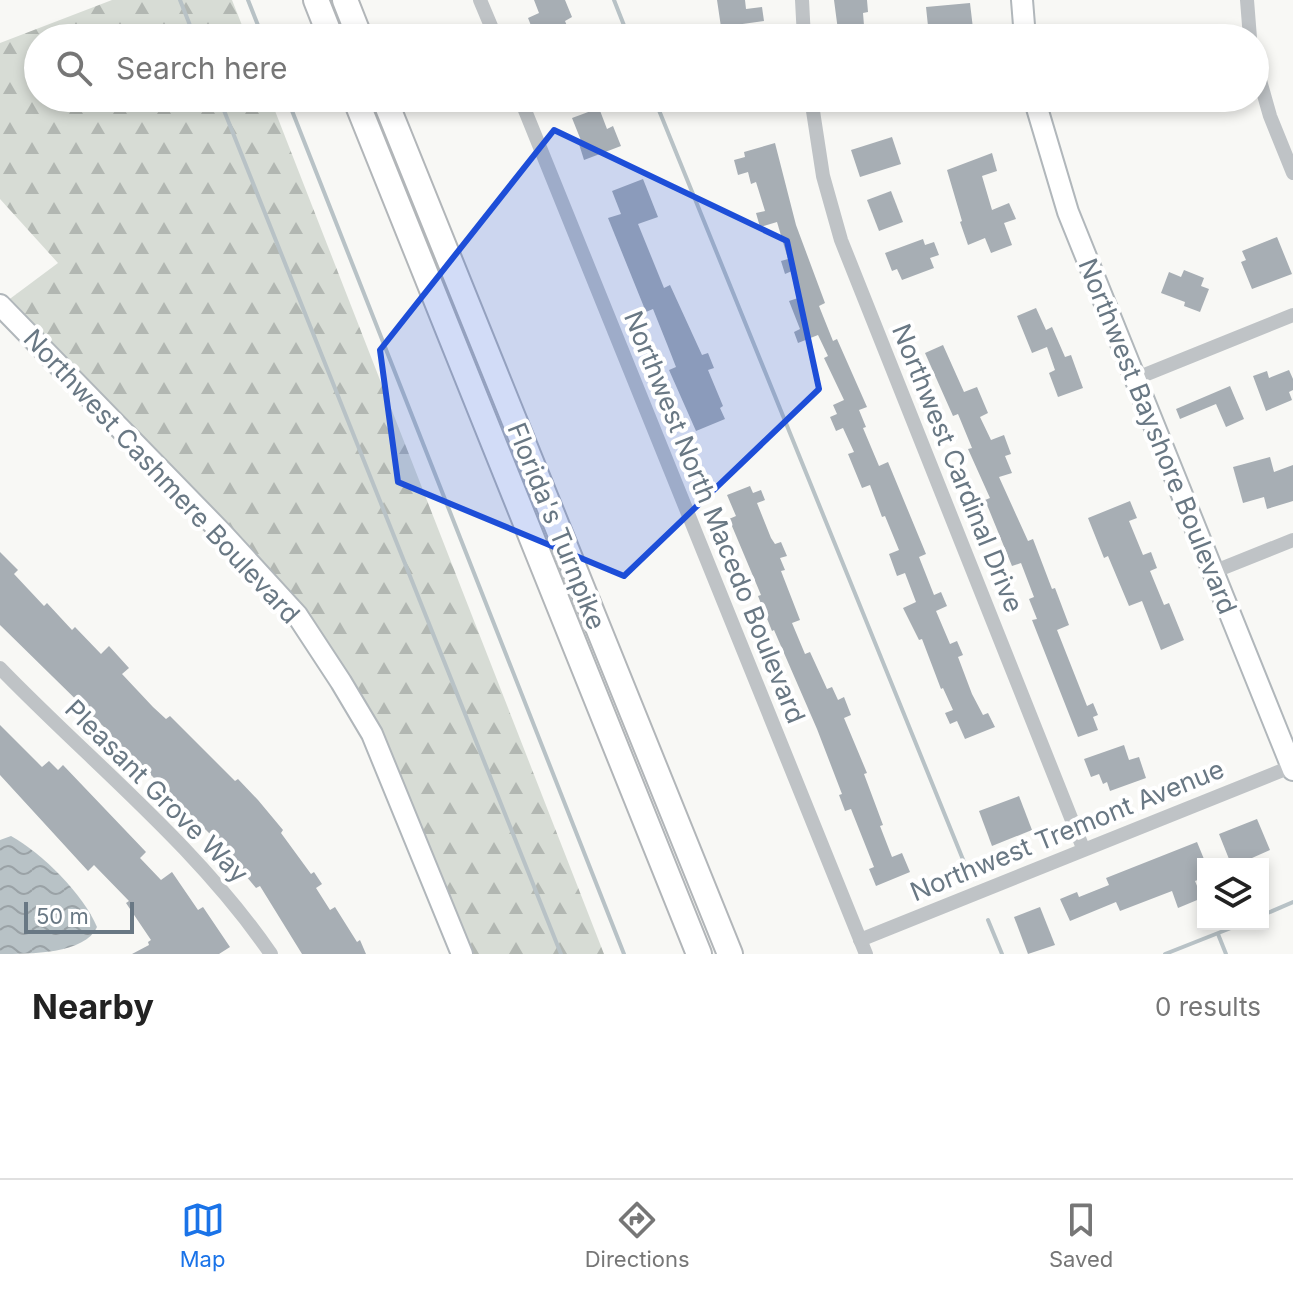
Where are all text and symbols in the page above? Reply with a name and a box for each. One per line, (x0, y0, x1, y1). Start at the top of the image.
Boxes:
search box (24, 24, 1269, 112)
icon: search (52, 46, 96, 90)
text: Search here (116, 50, 288, 86)
street label: Northwest Bayshore Boulevard (1072, 254, 1244, 618)
street label: Northwest North Macedo Boulevard (618, 307, 812, 727)
street label: Northwest Cardinal Drive (886, 319, 1030, 617)
street label: Northwest Cashmere Boulevard (18, 323, 306, 629)
street label: Florida's Turnpike (501, 418, 613, 634)
street label: Pleasant Grove Way (59, 693, 255, 889)
street label: Northwest Tremont Avenue (906, 753, 1228, 907)
map controls (1197, 858, 1269, 930)
button: layers (1197, 858, 1269, 930)
scale bar (24, 898, 134, 934)
text: 50 m (36, 903, 89, 929)
text: Nearby (32, 986, 154, 1027)
text: 0 results (1155, 991, 1261, 1022)
tab: Map (180, 1198, 225, 1272)
tab: Directions (585, 1198, 690, 1272)
tab: Saved (1049, 1198, 1113, 1272)

